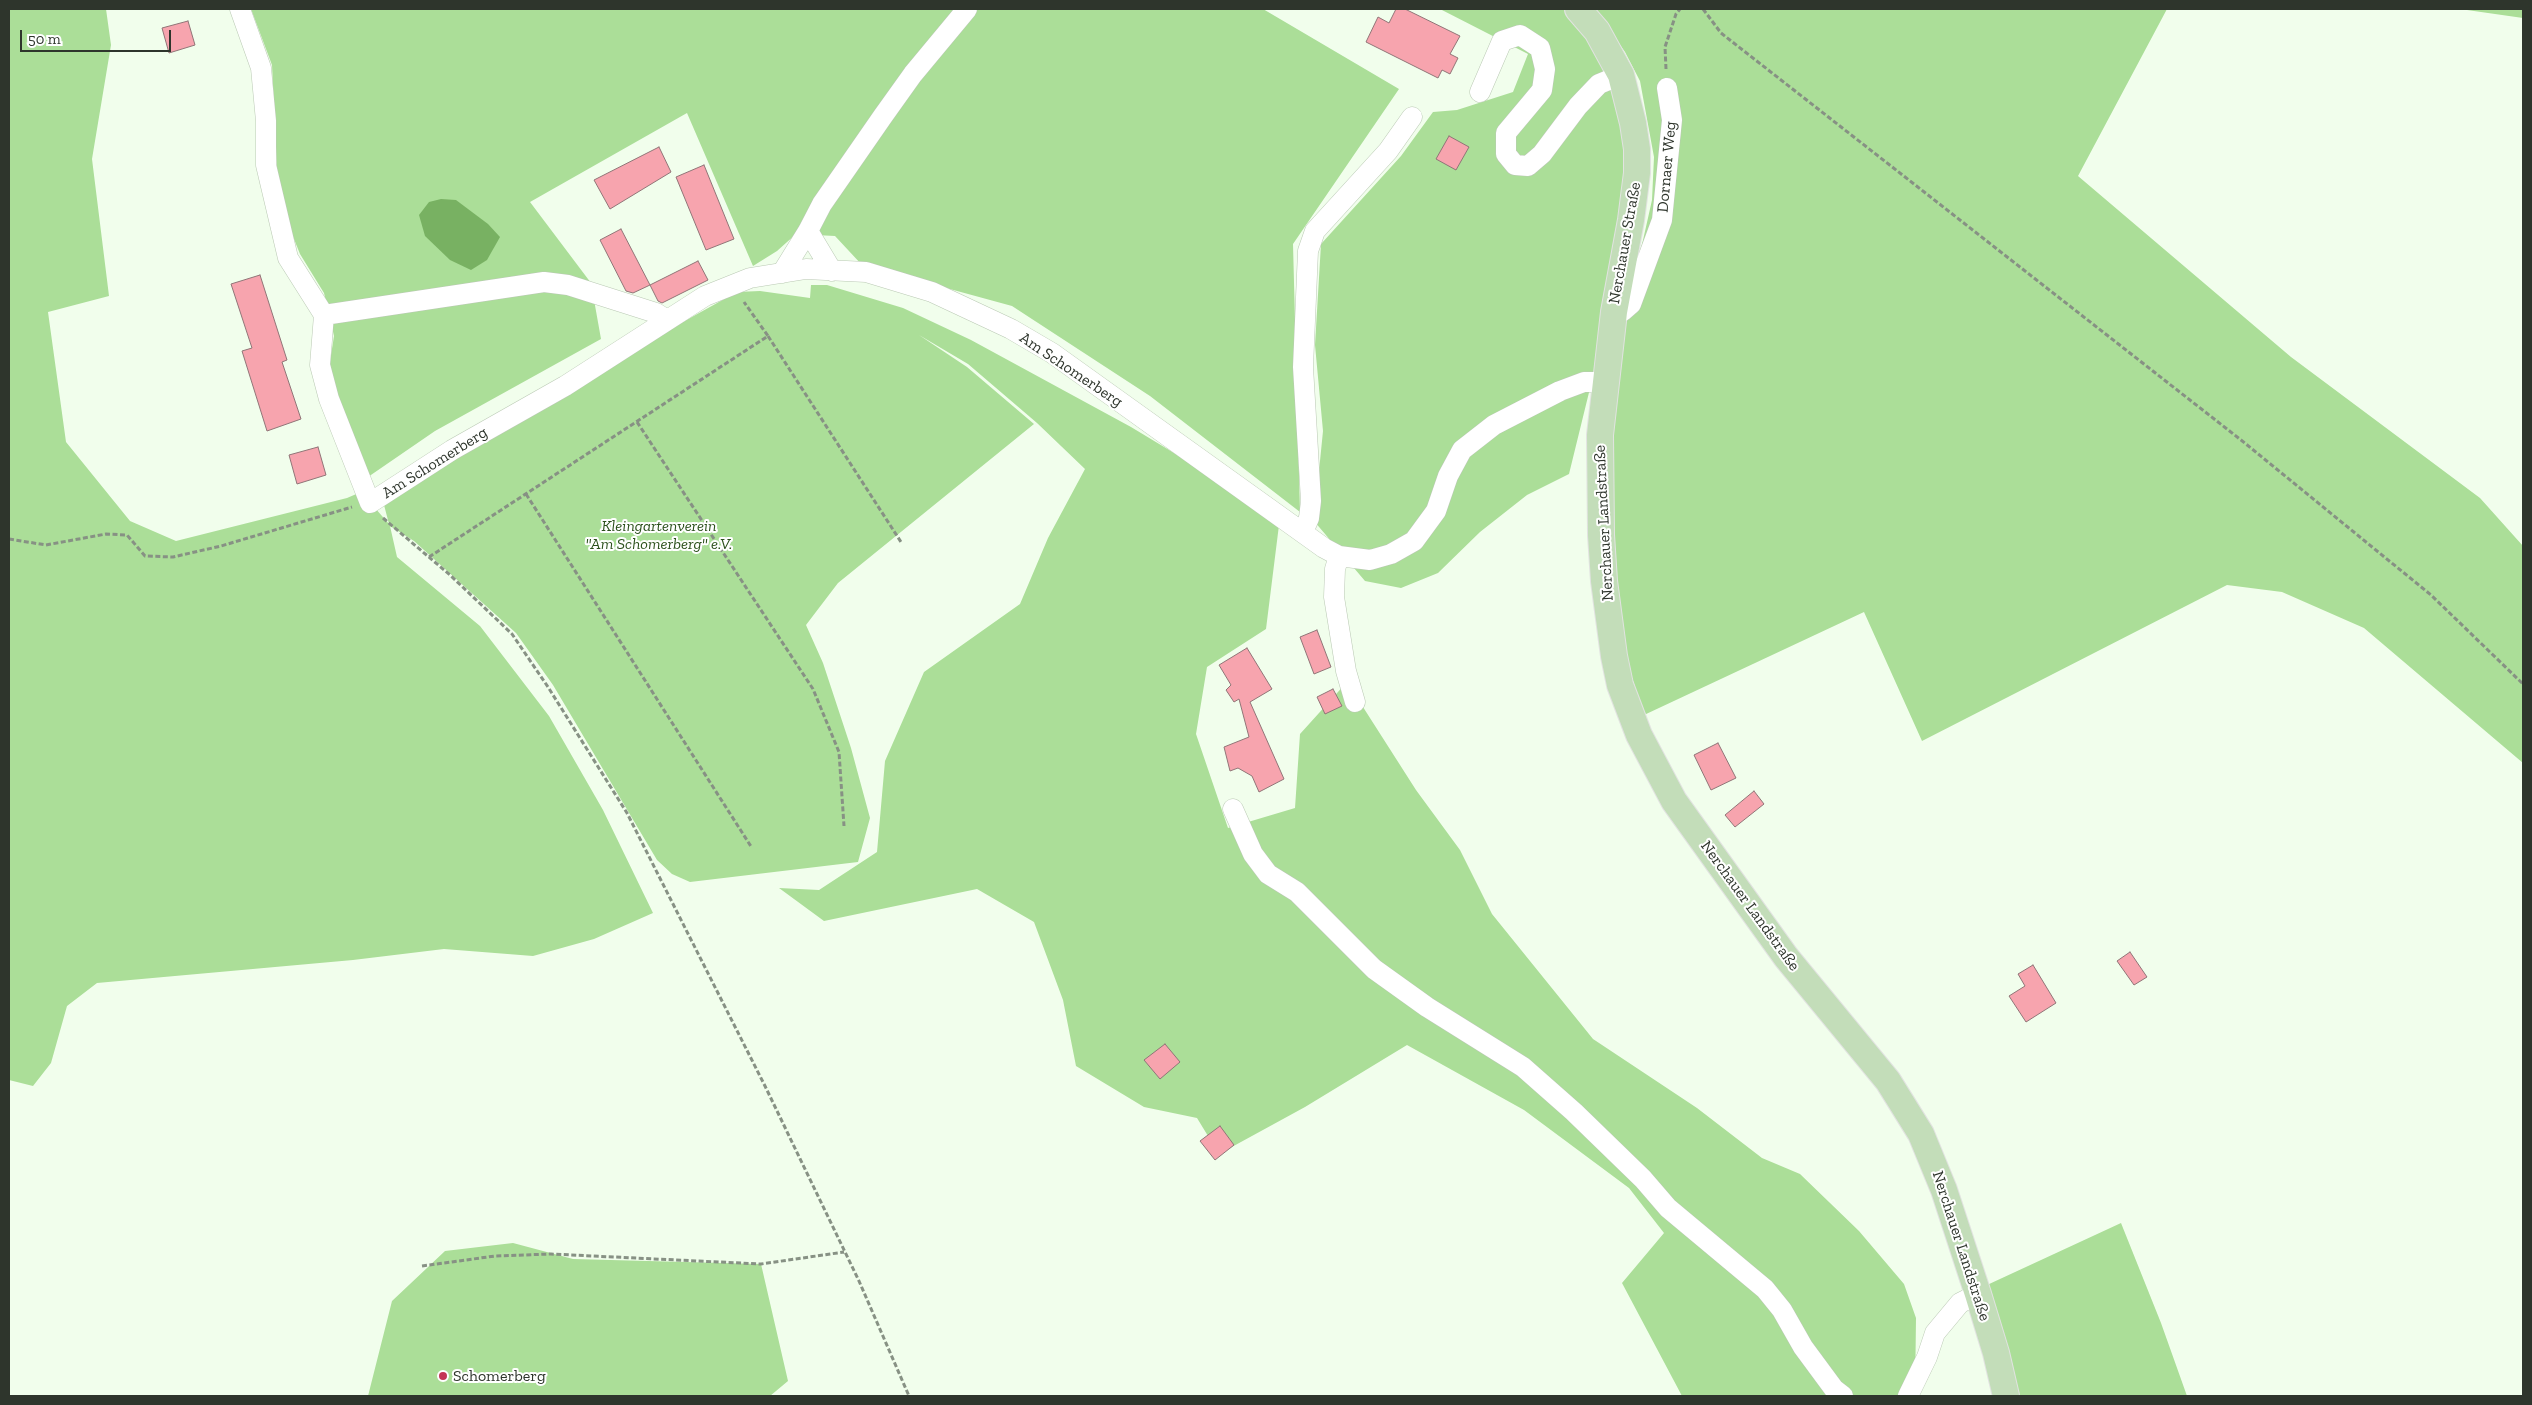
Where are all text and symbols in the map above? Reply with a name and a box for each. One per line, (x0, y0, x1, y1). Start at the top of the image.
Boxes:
scale bar (22, 20, 174, 52)
text: 50 m (28, 30, 61, 48)
street label: Dornaer Weg (1653, 121, 1681, 213)
street label: Nerchauer Straße (1605, 181, 1645, 305)
street label: Am Schomerberg (1016, 328, 1126, 412)
street label: Am Schomerberg (379, 423, 491, 503)
street label: Nerchauer Landstraße (1590, 444, 1618, 602)
park label: Kleingartenverein "Am Schomerberg" e.V. (586, 516, 732, 554)
street label: Nerchauer Landstraße (1696, 837, 1804, 975)
street label: Nerchauer Landstraße (1928, 1169, 1994, 1323)
place label: Schomerberg (453, 1366, 546, 1386)
marker: Schomerberg (437, 1370, 449, 1382)

